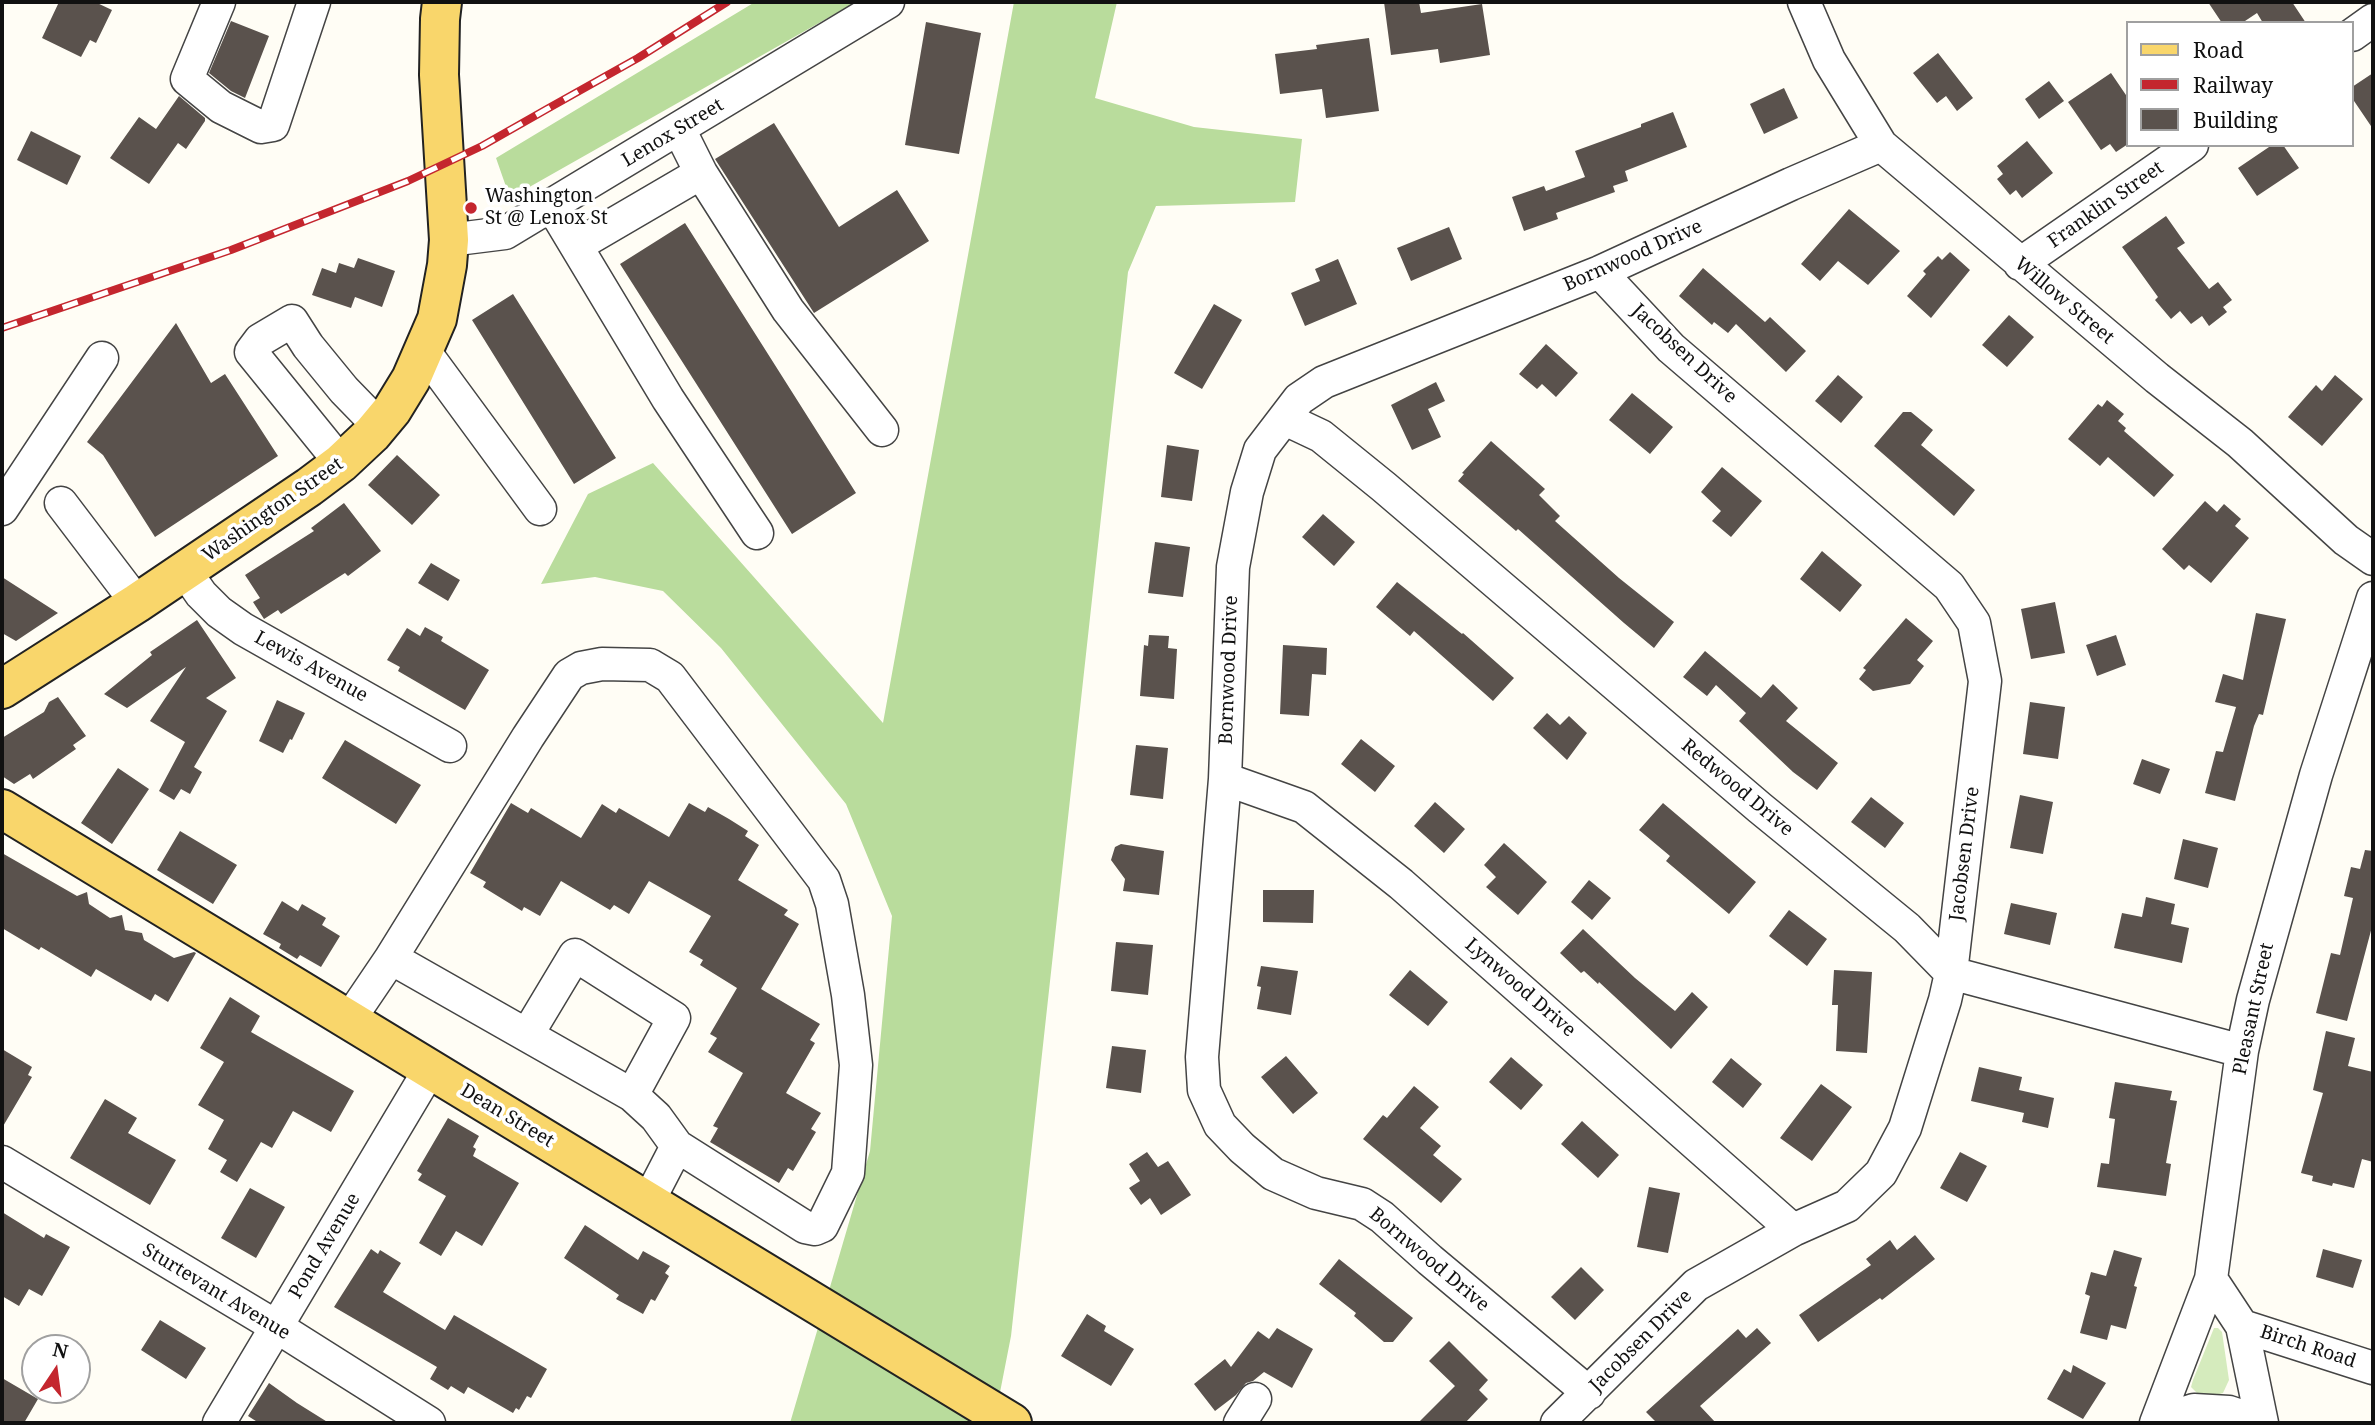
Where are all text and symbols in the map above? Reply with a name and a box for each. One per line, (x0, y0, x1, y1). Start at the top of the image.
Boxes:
legend (2126, 21, 2354, 147)
text: Road (2193, 36, 2244, 64)
text: Railway (2193, 71, 2273, 99)
street label: Lenox Street (618, 94, 728, 172)
text: Building (2193, 106, 2278, 134)
street label: Franklin Street (2044, 157, 2168, 253)
place label: Washington St @ Lenox St (485, 186, 608, 230)
marker: Washington St @ Lenox St (463, 200, 479, 216)
street label: Bornwood Drive (1560, 215, 1706, 297)
street label: Willow Street (2010, 253, 2118, 349)
street label: Jacobsen Drive (1627, 299, 1741, 409)
street label: Washington Street (198, 453, 348, 567)
street label: Bornwood Drive (1215, 595, 1243, 745)
street label: Lewis Avenue (250, 627, 372, 707)
street label: Redwood Drive (1676, 735, 1798, 841)
street label: Jacobsen Drive (1945, 785, 1985, 923)
street label: Lynwood Drive (1460, 934, 1580, 1042)
street label: Pleasant Street (2229, 941, 2279, 1077)
street label: Dean Street (456, 1079, 558, 1153)
street label: Pond Avenue (285, 1189, 365, 1303)
street label: Bornwood Drive (1364, 1203, 1494, 1317)
street label: Sturtevant Avenue (138, 1239, 294, 1345)
street label: Jacobsen Drive (1585, 1285, 1697, 1397)
street label: Birch Road (2257, 1321, 2359, 1373)
north arrow (21, 1334, 91, 1404)
text: N (50, 1336, 70, 1365)

